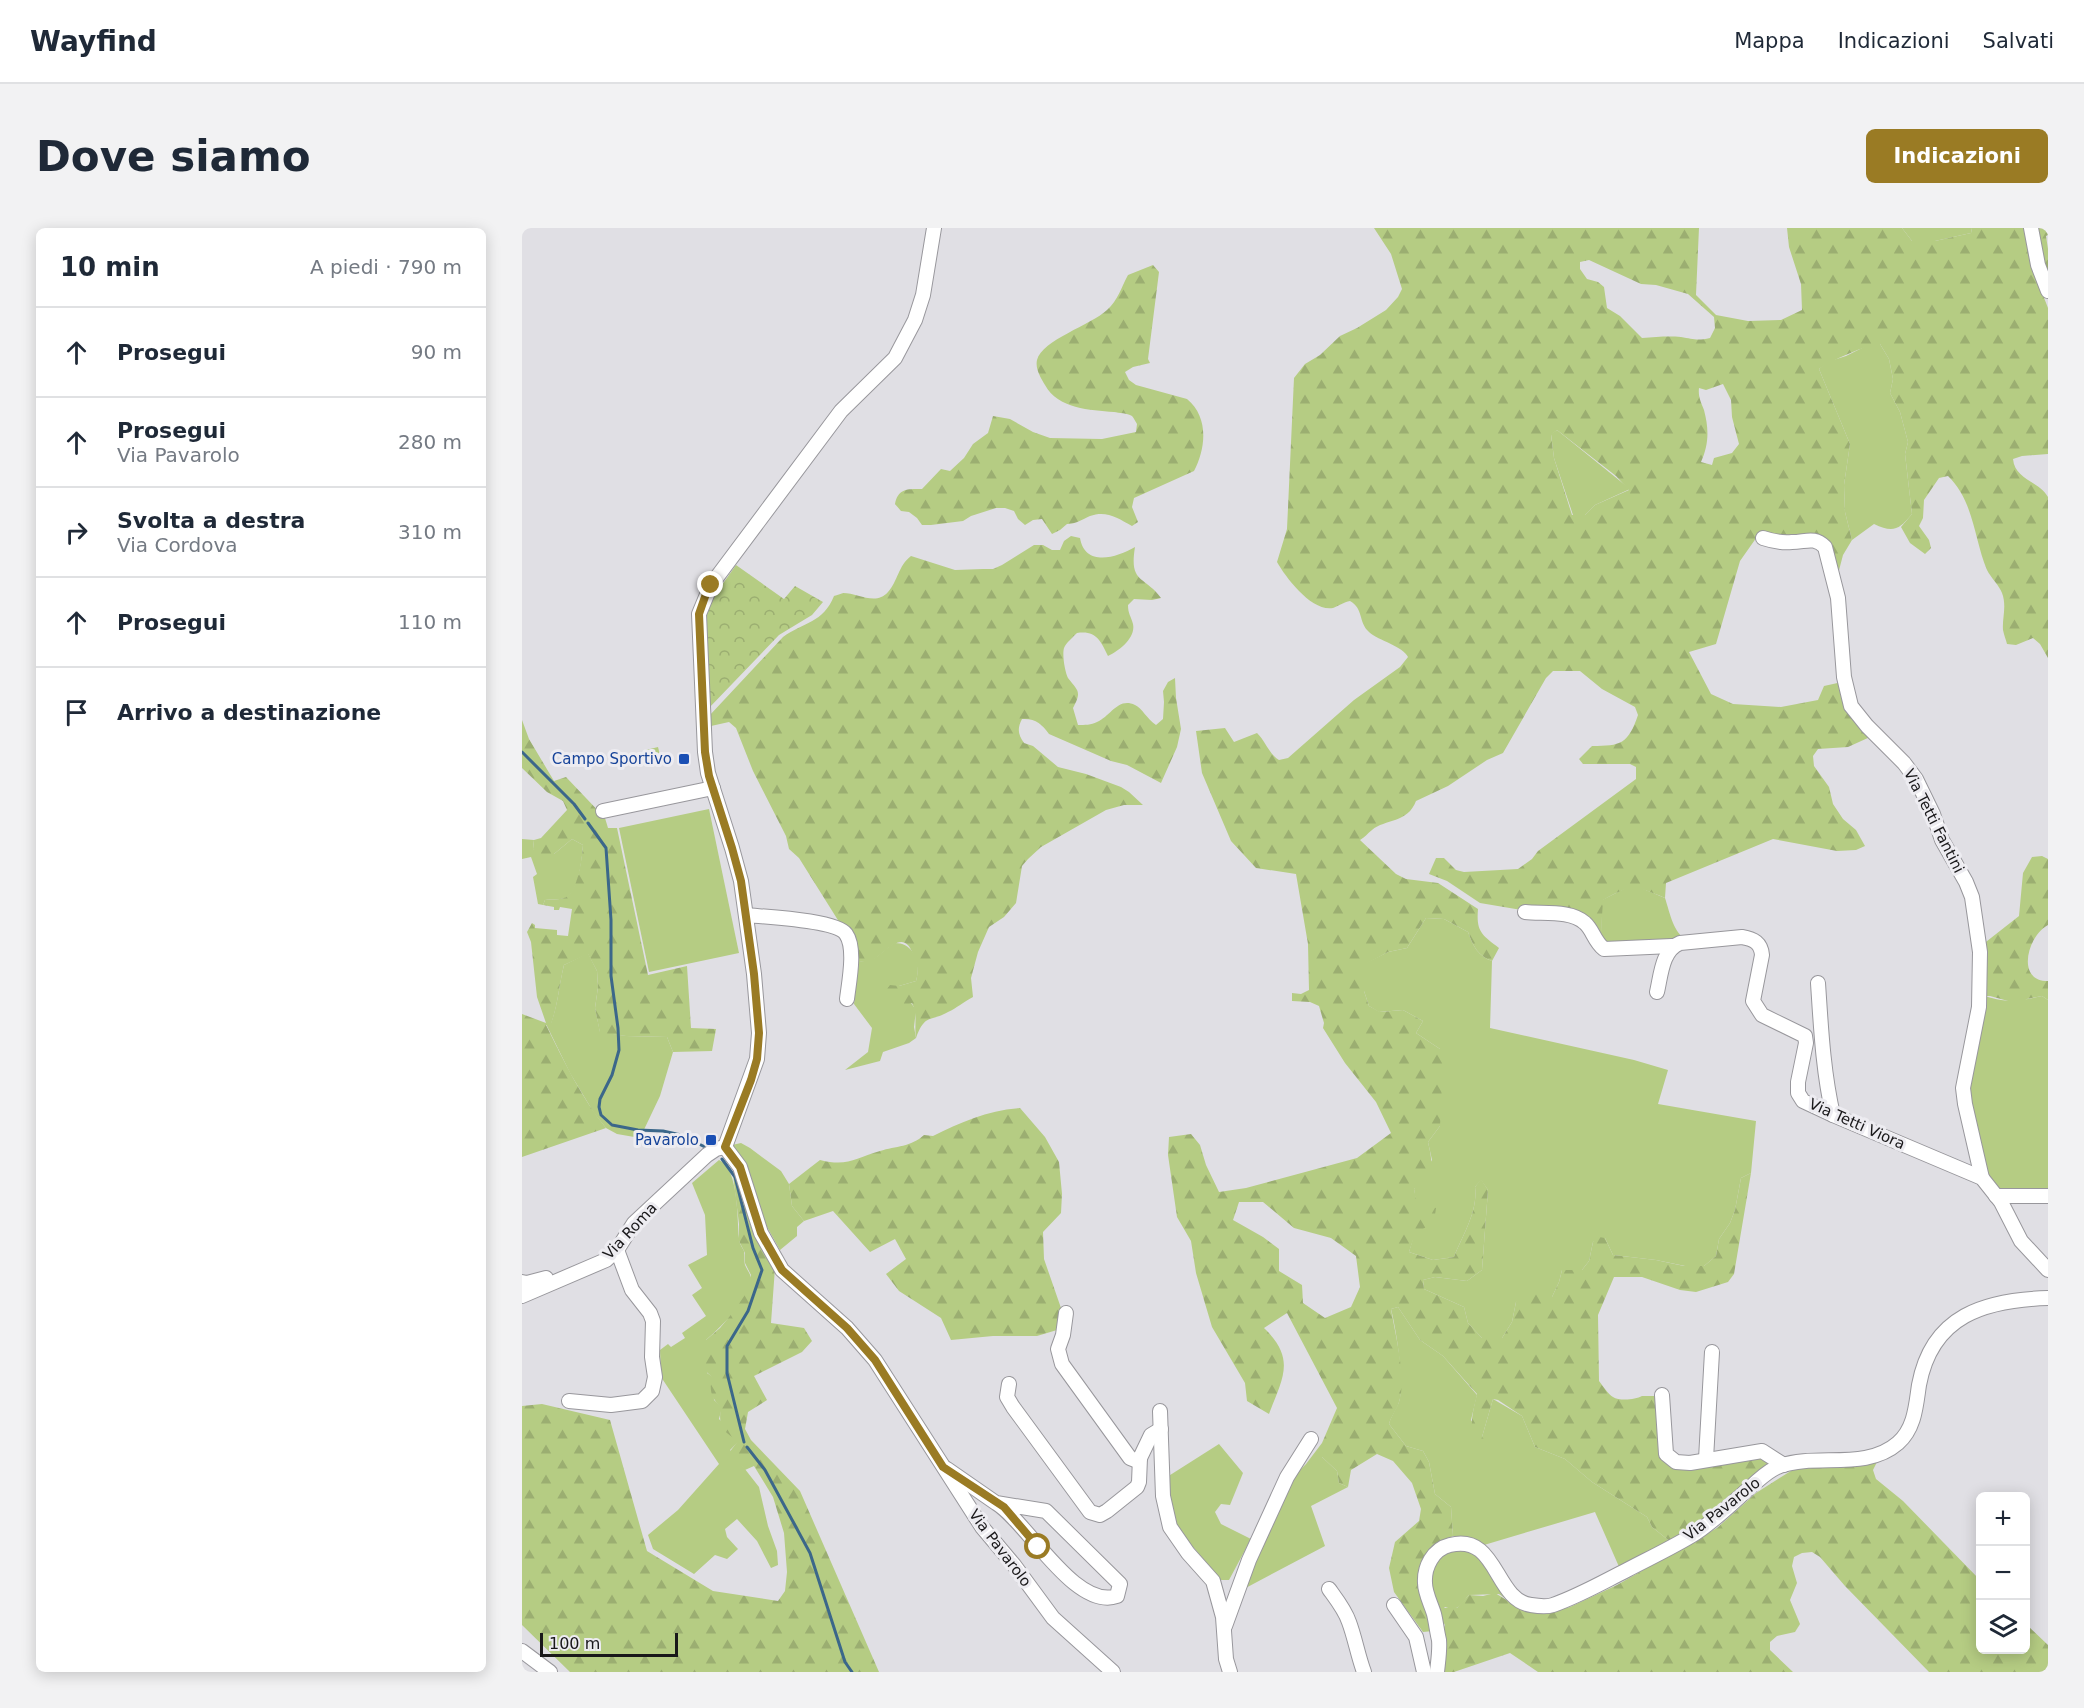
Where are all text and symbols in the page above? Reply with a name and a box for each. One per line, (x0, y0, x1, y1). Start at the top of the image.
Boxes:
text: Wayfind (30, 25, 157, 58)
text: Mappa (1734, 29, 1805, 53)
text: Indicazioni (1838, 29, 1950, 53)
text: Salvati (1983, 29, 2054, 53)
button: Indicazioni (1866, 129, 2048, 183)
text: Dove siamo (36, 132, 311, 181)
text: 10 min (60, 252, 160, 282)
text: A piedi · 790 m (310, 255, 462, 279)
icon: ahead (60, 336, 93, 369)
text: Prosegui (117, 340, 226, 365)
text: 90 m (411, 340, 462, 364)
text: Prosegui (117, 418, 226, 443)
icon: ahead (60, 426, 93, 459)
text: 280 m (398, 430, 462, 454)
text: Via Pavarolo (117, 443, 240, 467)
text: Svolta a destra (117, 508, 305, 533)
icon: right (60, 516, 93, 549)
text: 310 m (398, 520, 462, 544)
text: Via Cordova (117, 533, 238, 557)
route end (697, 571, 723, 597)
icon: ahead (60, 606, 93, 639)
text: Prosegui (117, 610, 226, 635)
text: 110 m (398, 610, 462, 634)
icon: arrive (60, 696, 93, 729)
text: Arrivo a destinazione (117, 700, 381, 725)
place label: Campo Sportivo (552, 750, 672, 768)
marker: Campo Sportivo (677, 752, 691, 766)
street label: Via Tetti Fantini (1900, 766, 1968, 876)
street label: Via Tetti Viora (1806, 1095, 1908, 1153)
place label: Pavarolo (635, 1131, 699, 1149)
marker: Pavarolo (704, 1133, 718, 1147)
street label: Via Roma (599, 1199, 661, 1263)
street label: Via Pavarolo (1680, 1474, 1764, 1544)
map controls (1976, 1492, 2030, 1654)
button: + (1976, 1492, 2030, 1546)
street label: Via Pavarolo (965, 1506, 1035, 1590)
route start (1024, 1533, 1050, 1559)
button: − (1976, 1546, 2030, 1600)
button: layers (1976, 1600, 2030, 1654)
scale bar (540, 1630, 678, 1658)
text: 100 m (549, 1634, 600, 1653)

